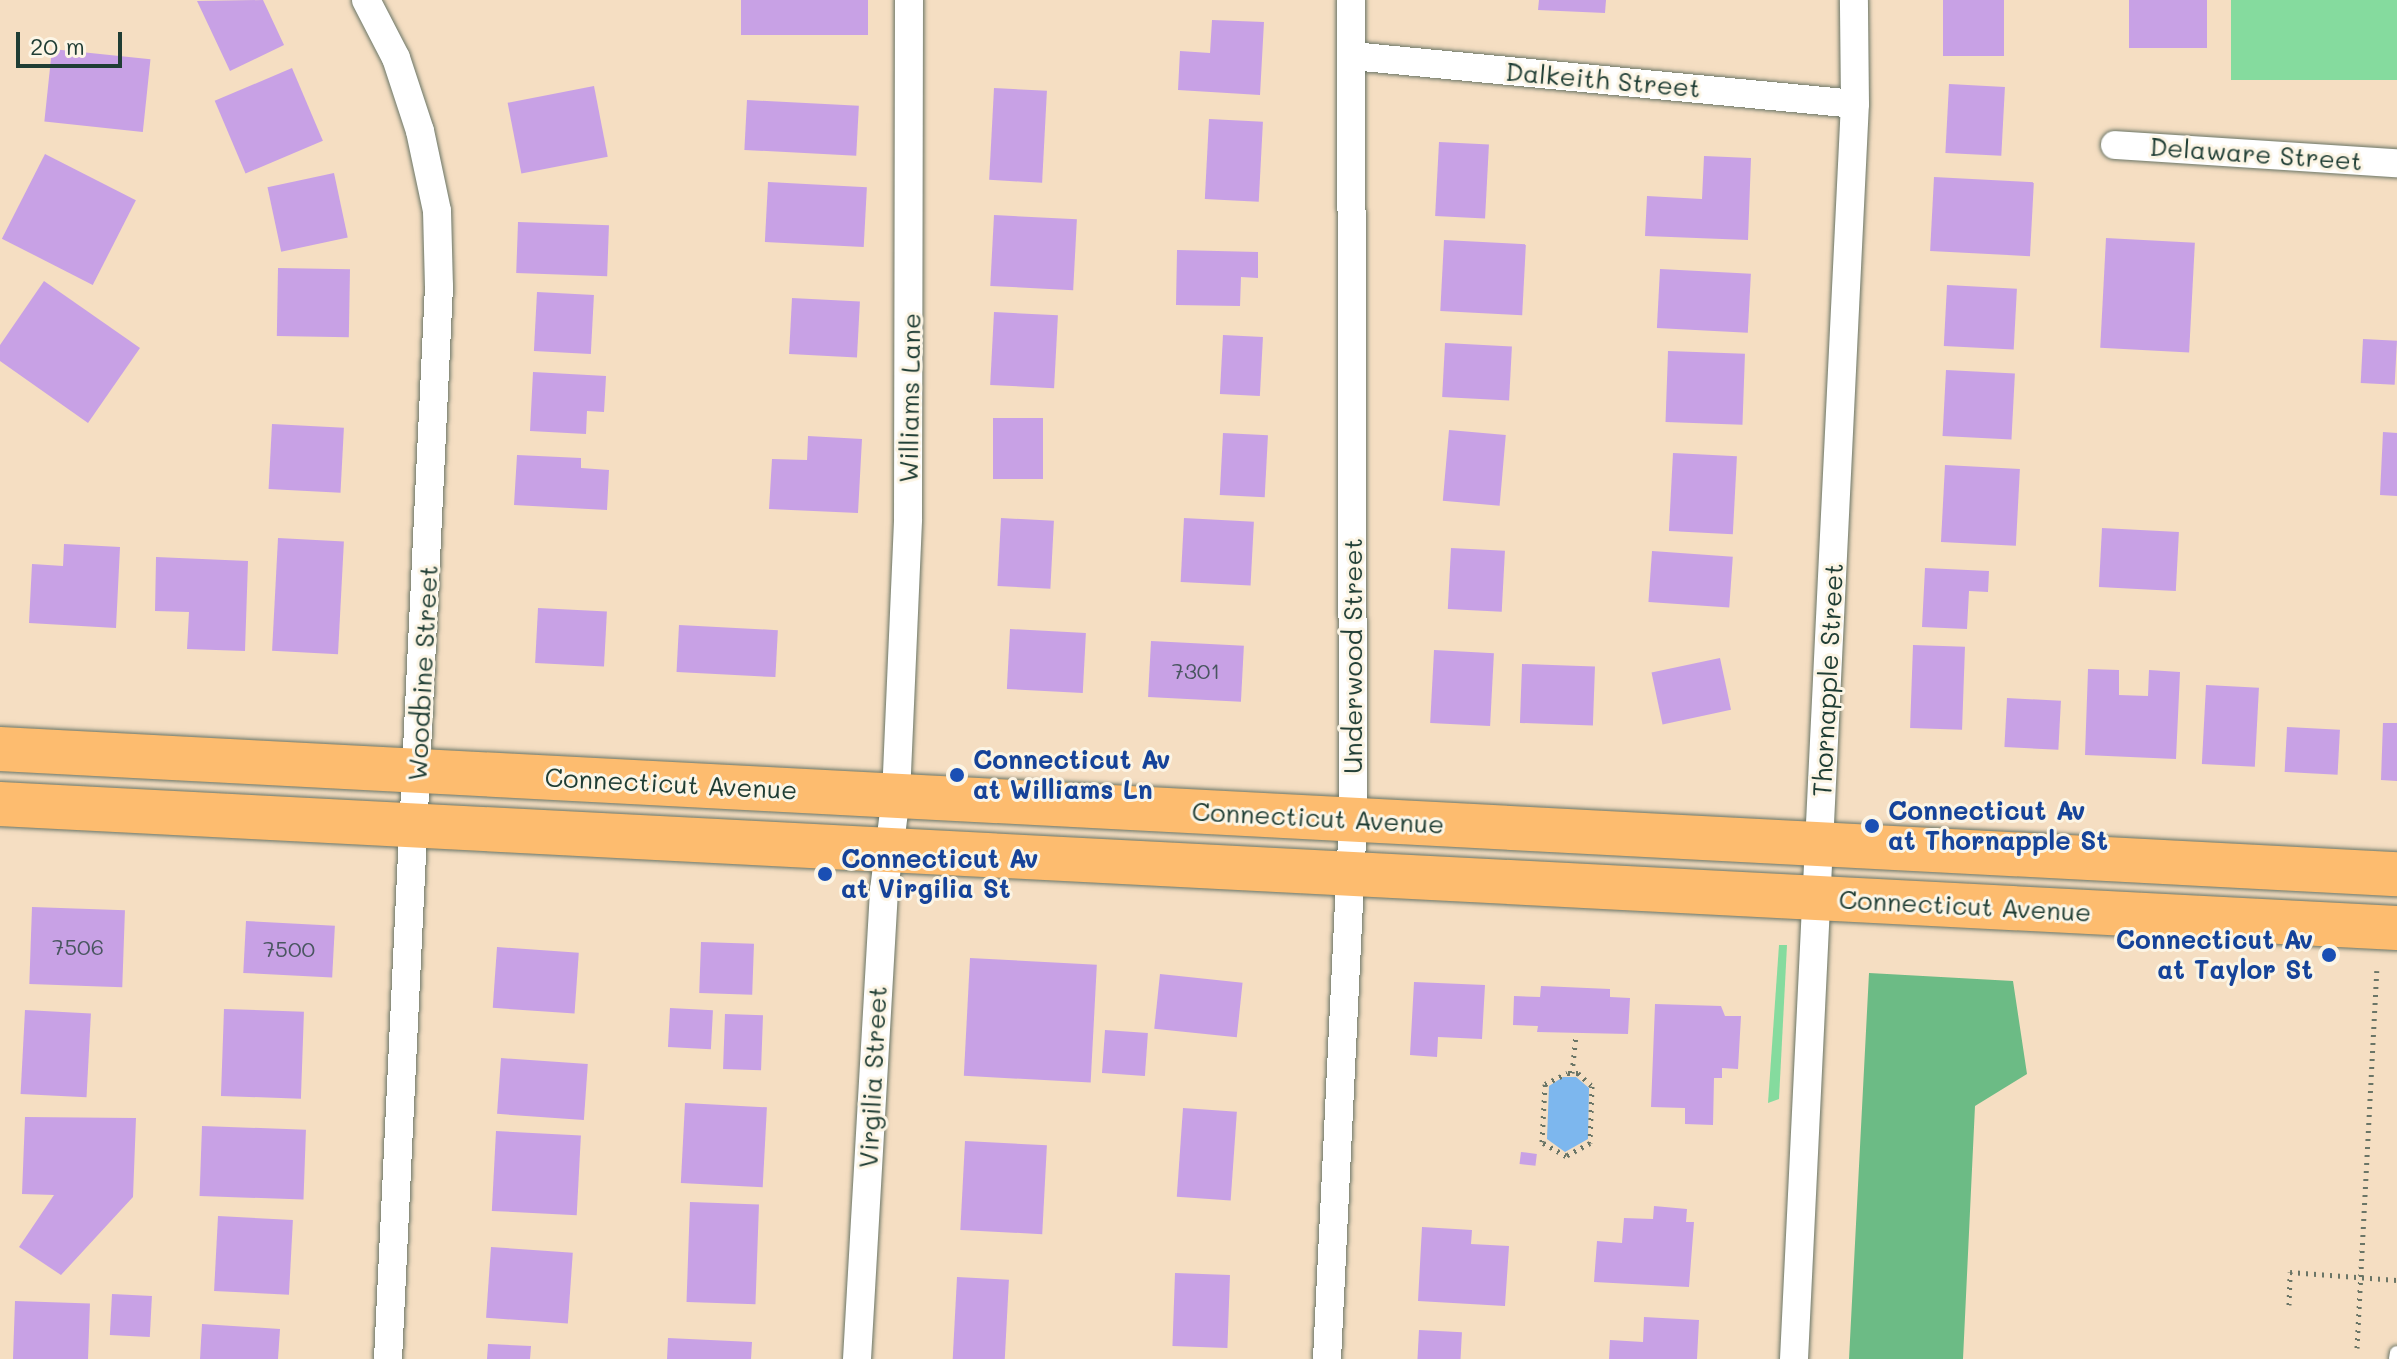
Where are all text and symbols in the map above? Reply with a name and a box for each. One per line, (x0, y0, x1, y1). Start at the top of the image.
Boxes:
scale bar (20, 16, 126, 66)
text: 20 m (30, 30, 85, 61)
street label: Dalkeith Street (1504, 56, 1702, 104)
street label: Delaware Street (2149, 131, 2363, 177)
street label: Williams Lane (893, 313, 927, 483)
street label: Underwood Street (1337, 538, 1369, 774)
street label: Thornapple Street (1806, 562, 1850, 798)
street label: Woodbine Street (402, 564, 444, 782)
house number: 7301 (1172, 658, 1220, 684)
place label: Connecticut Av at Williams Ln (973, 744, 1170, 806)
street label: Connecticut Avenue (544, 762, 798, 806)
marker: Connecticut Av at Williams Ln (948, 766, 966, 784)
place label: Connecticut Av at Thornapple St (1888, 795, 2108, 856)
street label: Connecticut Avenue (1191, 796, 1445, 840)
marker: Connecticut Av at Thornapple St (1863, 817, 1881, 835)
place label: Connecticut Av at Virgilia St (841, 843, 1038, 904)
marker: Connecticut Av at Virgilia St (816, 865, 834, 883)
street label: Connecticut Avenue (1838, 884, 2092, 928)
place label: Connecticut Av at Taylor St (2116, 924, 2313, 986)
house number: 7506 (52, 934, 104, 960)
house number: 7500 (263, 936, 315, 962)
marker: Connecticut Av at Taylor St (2320, 946, 2338, 964)
street label: Virgilia Street (853, 985, 893, 1169)

